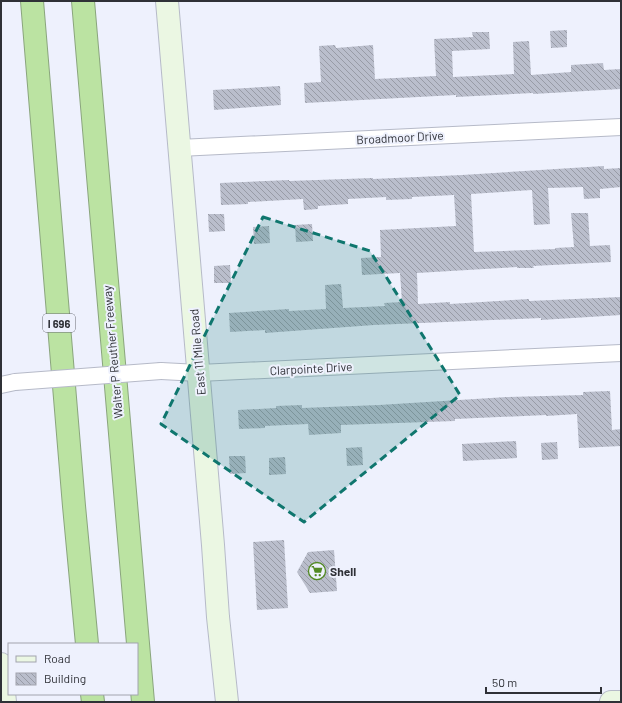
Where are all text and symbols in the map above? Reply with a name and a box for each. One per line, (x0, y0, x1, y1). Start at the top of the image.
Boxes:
street label: Broadmoor Drive (356, 128, 444, 146)
street label: Walter P Reuther Freeway (99, 284, 125, 419)
street label: East 11 Mile Road (186, 308, 208, 396)
road number: I 696 (43, 314, 75, 332)
street label: Clarpointe Drive (269, 359, 353, 377)
supermarket icon: Shell (307, 561, 327, 581)
place label: Shell (330, 564, 356, 578)
legend (8, 643, 138, 695)
text: Road (44, 651, 71, 665)
scale bar (486, 669, 601, 695)
text: Building (44, 671, 86, 685)
text: 50 m (492, 675, 517, 689)

